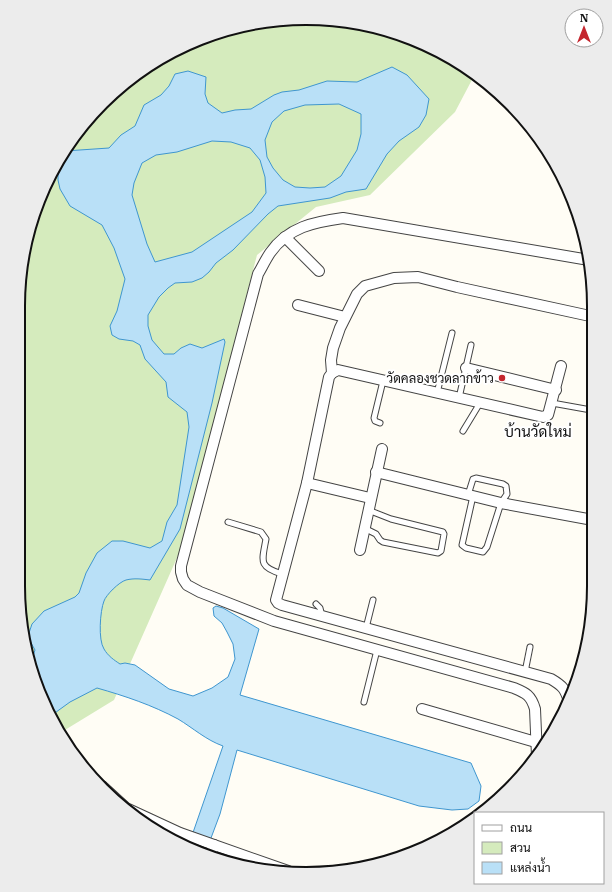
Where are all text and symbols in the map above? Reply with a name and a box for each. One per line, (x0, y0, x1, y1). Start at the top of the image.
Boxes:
north arrow (564, 8, 604, 48)
text: N (580, 11, 589, 25)
place label: วัดคลองชวดลากข้าว (386, 369, 494, 387)
marker: วัดคลองชวดลากข้าว (497, 373, 507, 383)
district label: บ้านวัดใหม่ (504, 422, 572, 441)
legend (474, 812, 604, 884)
text: ถนน (510, 820, 533, 835)
text: สวน (510, 840, 531, 855)
text: แหล่งน้ำ (510, 857, 550, 875)

